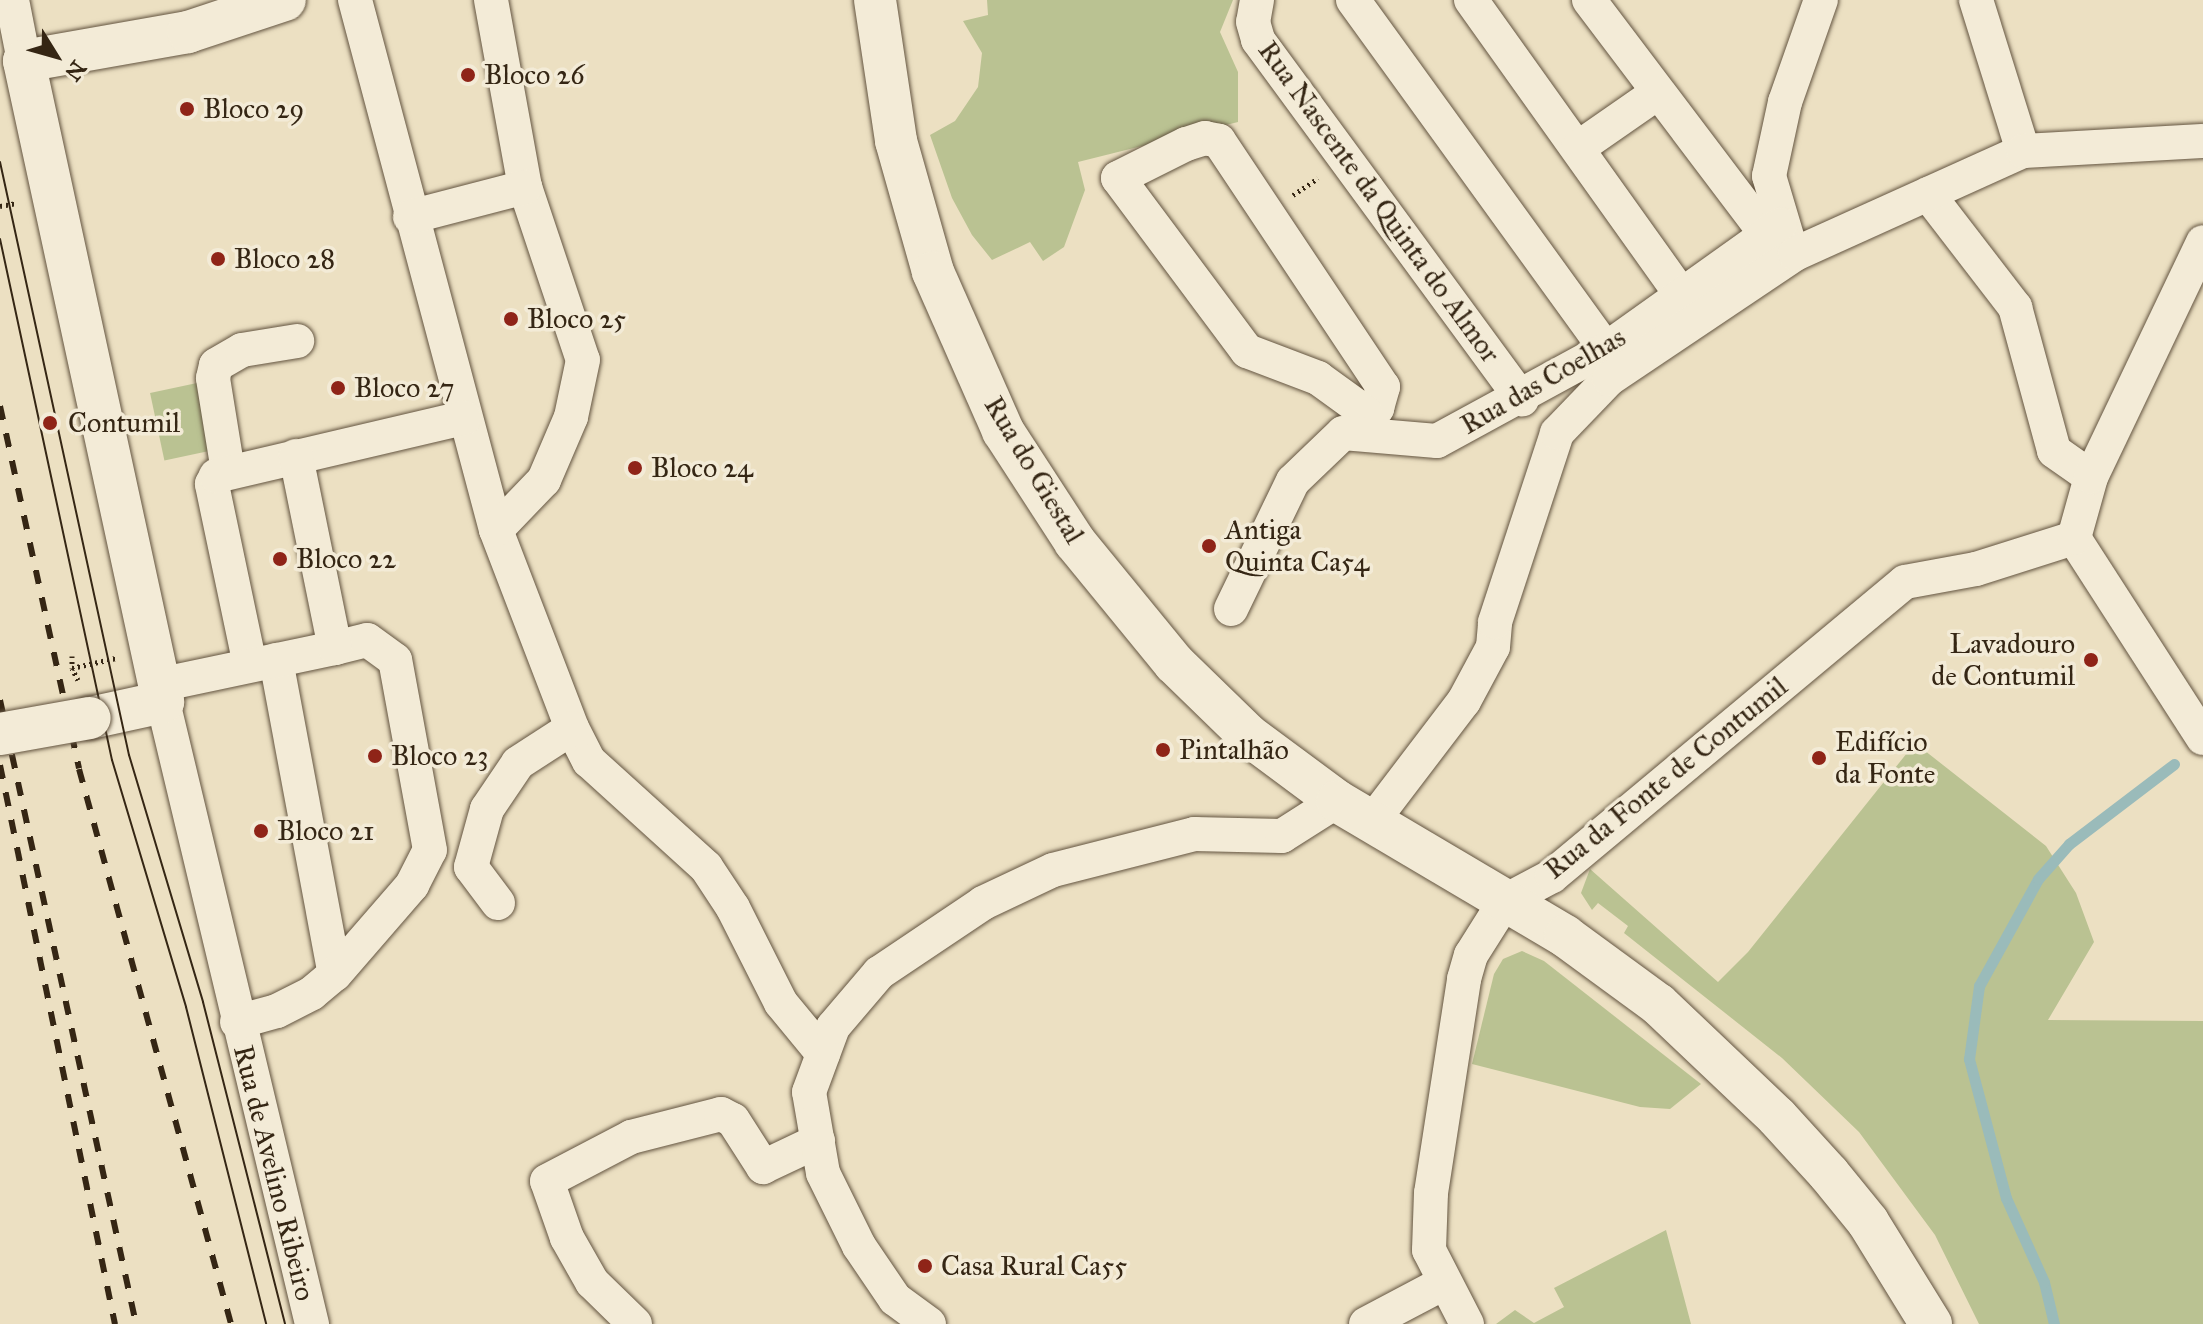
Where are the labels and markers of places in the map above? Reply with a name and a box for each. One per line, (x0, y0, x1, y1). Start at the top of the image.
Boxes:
place label: Bloco 26 (484, 58, 585, 92)
marker: Bloco 26 (459, 66, 477, 84)
place label: Bloco 29 (203, 92, 304, 126)
marker: Bloco 29 (178, 100, 196, 118)
place label: Bloco 28 (234, 242, 335, 276)
marker: Bloco 28 (209, 250, 227, 268)
place label: Bloco 25 (527, 302, 626, 336)
marker: Bloco 25 (502, 310, 520, 328)
place label: Bloco 27 (354, 371, 454, 405)
marker: Bloco 27 (329, 379, 347, 397)
place label: Contumil (68, 406, 180, 440)
marker: Contumil (39, 412, 61, 434)
place label: Bloco 24 (651, 451, 753, 485)
marker: Bloco 24 (626, 459, 644, 477)
place label: Antiga Quinta Ca54 (1225, 513, 1369, 579)
marker: Antiga Quinta Ca54 (1200, 537, 1218, 555)
place label: Bloco 22 (296, 542, 396, 576)
marker: Bloco 22 (271, 550, 289, 568)
place label: Lavadouro de Contumil (1931, 627, 2075, 693)
marker: Lavadouro de Contumil (2082, 651, 2100, 669)
place label: Edifício da Fonte (1835, 725, 1936, 791)
place label: Pintalhão (1179, 733, 1289, 767)
place label: Bloco 23 (391, 739, 488, 773)
marker: Pintalhão (1154, 741, 1172, 759)
marker: Bloco 23 (366, 747, 384, 765)
marker: Edifício da Fonte (1810, 749, 1828, 767)
place label: Bloco 21 (277, 814, 374, 848)
marker: Bloco 21 (252, 822, 270, 840)
place label: Casa Rural Ca55 (941, 1249, 1127, 1283)
marker: Casa Rural Ca55 (916, 1257, 934, 1275)

